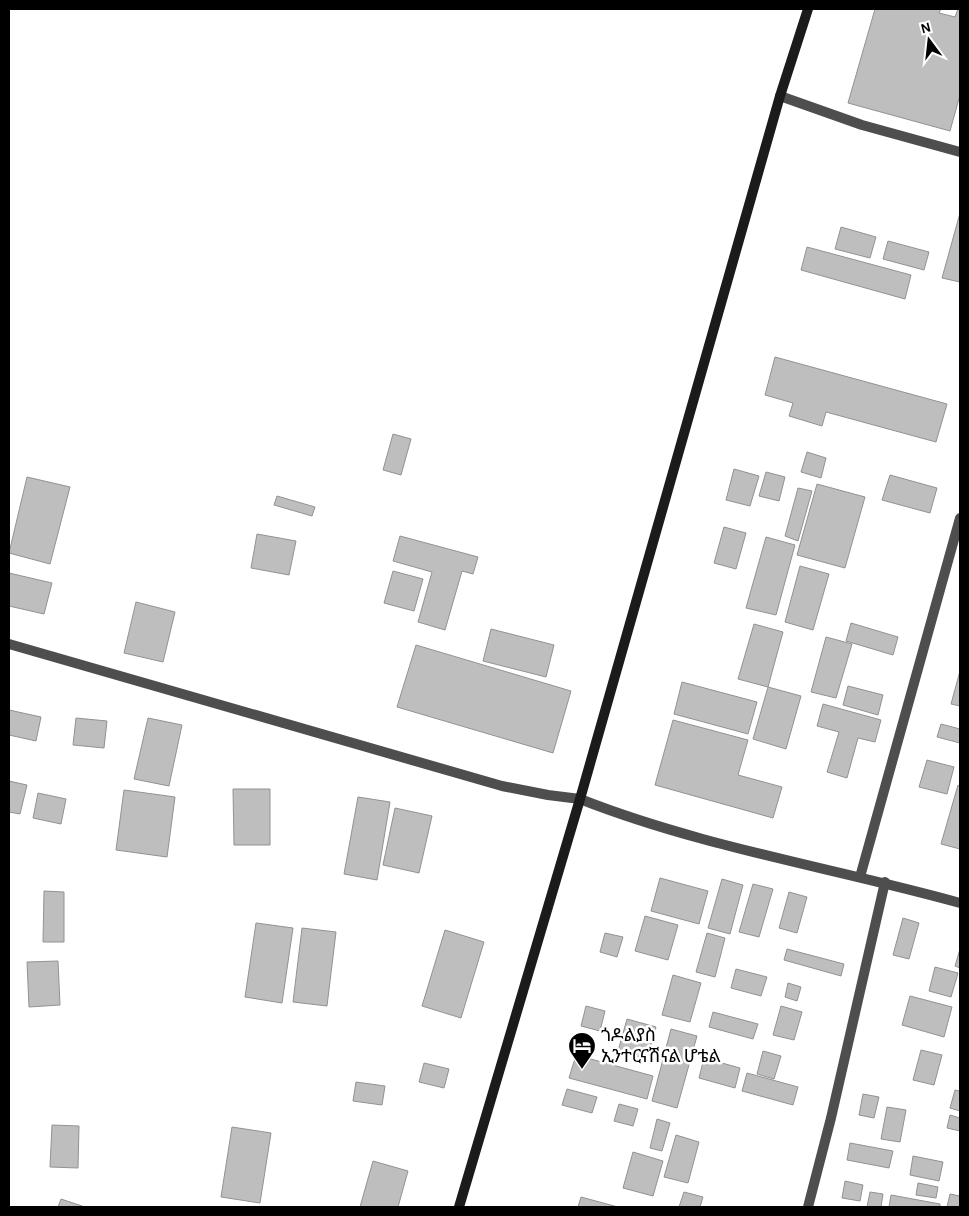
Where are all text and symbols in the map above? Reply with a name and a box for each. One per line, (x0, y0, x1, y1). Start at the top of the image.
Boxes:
north arrow (904, 15, 954, 65)
text: N (919, 20, 932, 36)
place label: ጎዶልያስ ኢንተርናሽናል ሆቴል (601, 1027, 721, 1066)
hotel icon: ጎዶልያስ ኢንተርናሽናል ሆቴል (567, 1031, 597, 1070)

